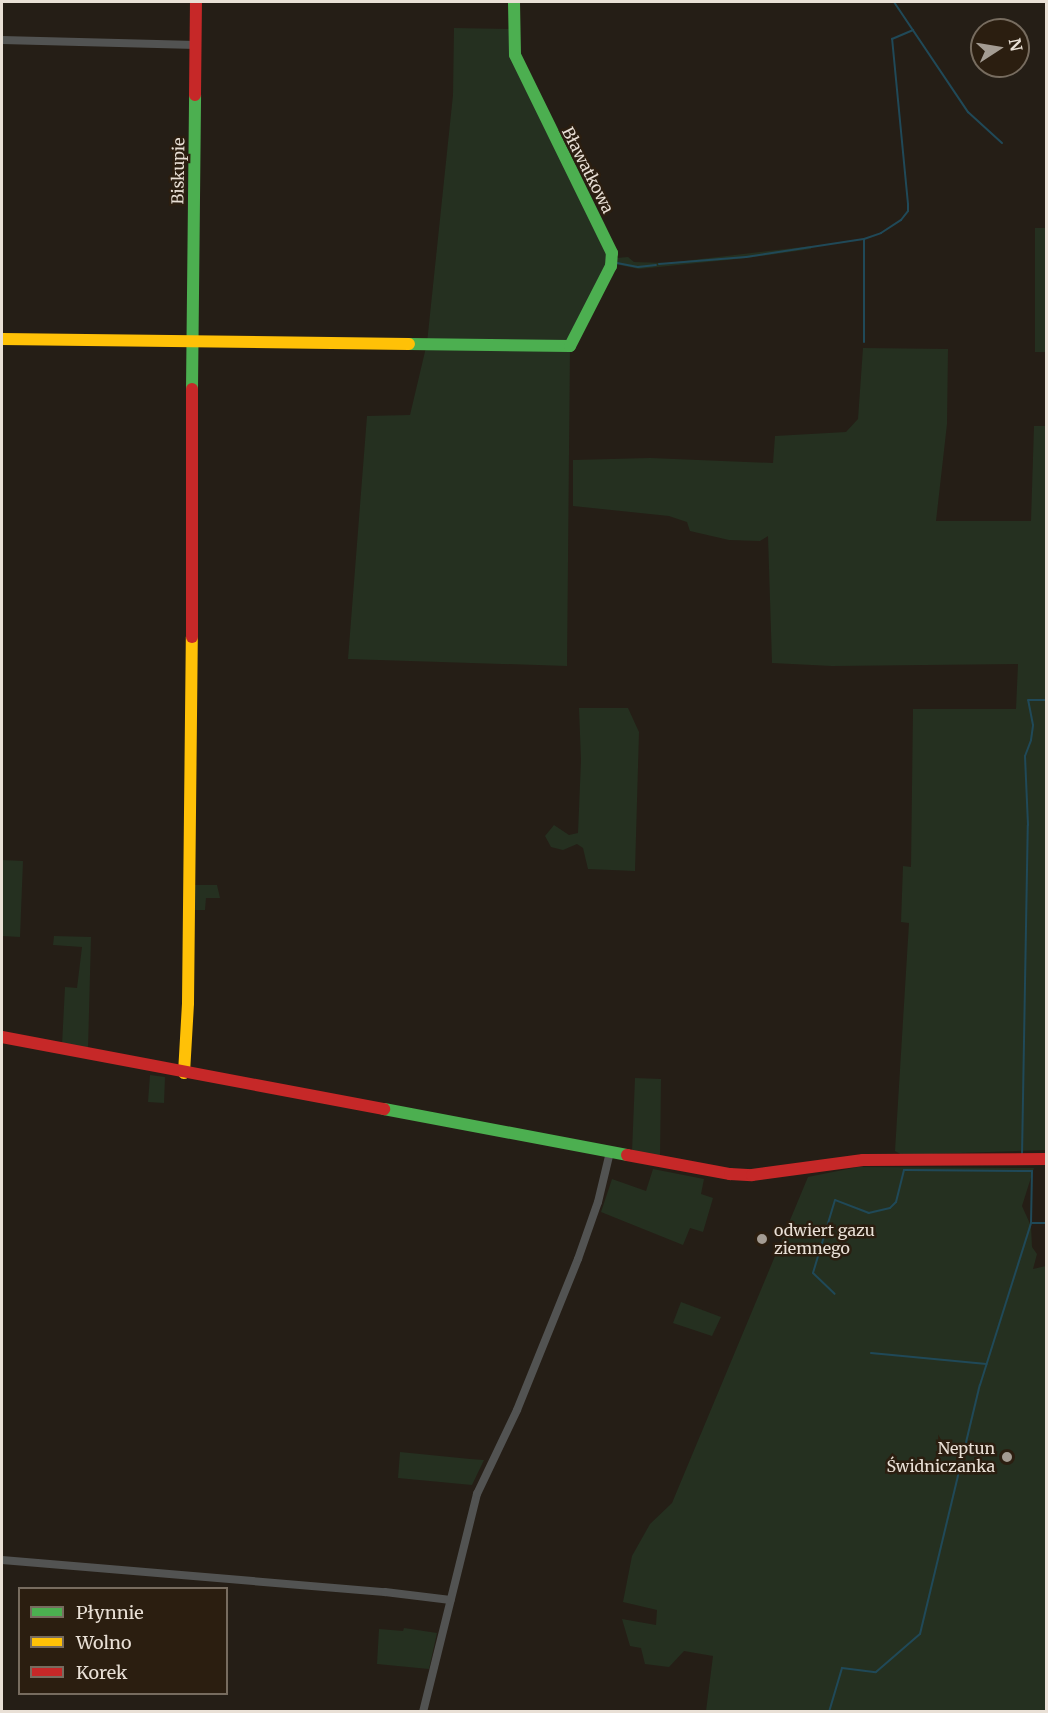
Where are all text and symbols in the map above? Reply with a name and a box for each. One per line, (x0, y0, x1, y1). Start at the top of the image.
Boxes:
north arrow (970, 18, 1030, 78)
text: N (1005, 36, 1027, 53)
street label: Bławatkowa (558, 124, 618, 216)
street label: Biskupie (168, 137, 188, 205)
place label: odwiert gazu ziemnego (774, 1220, 875, 1258)
marker: odwiert gazu ziemnego (755, 1232, 769, 1246)
place label: Neptun Świdniczanka (887, 1438, 995, 1476)
marker: Neptun Świdniczanka (1000, 1450, 1014, 1464)
legend (18, 1587, 228, 1695)
text: Płynnie (76, 1601, 144, 1624)
text: Wolno (76, 1631, 132, 1654)
text: Korek (76, 1661, 127, 1684)

